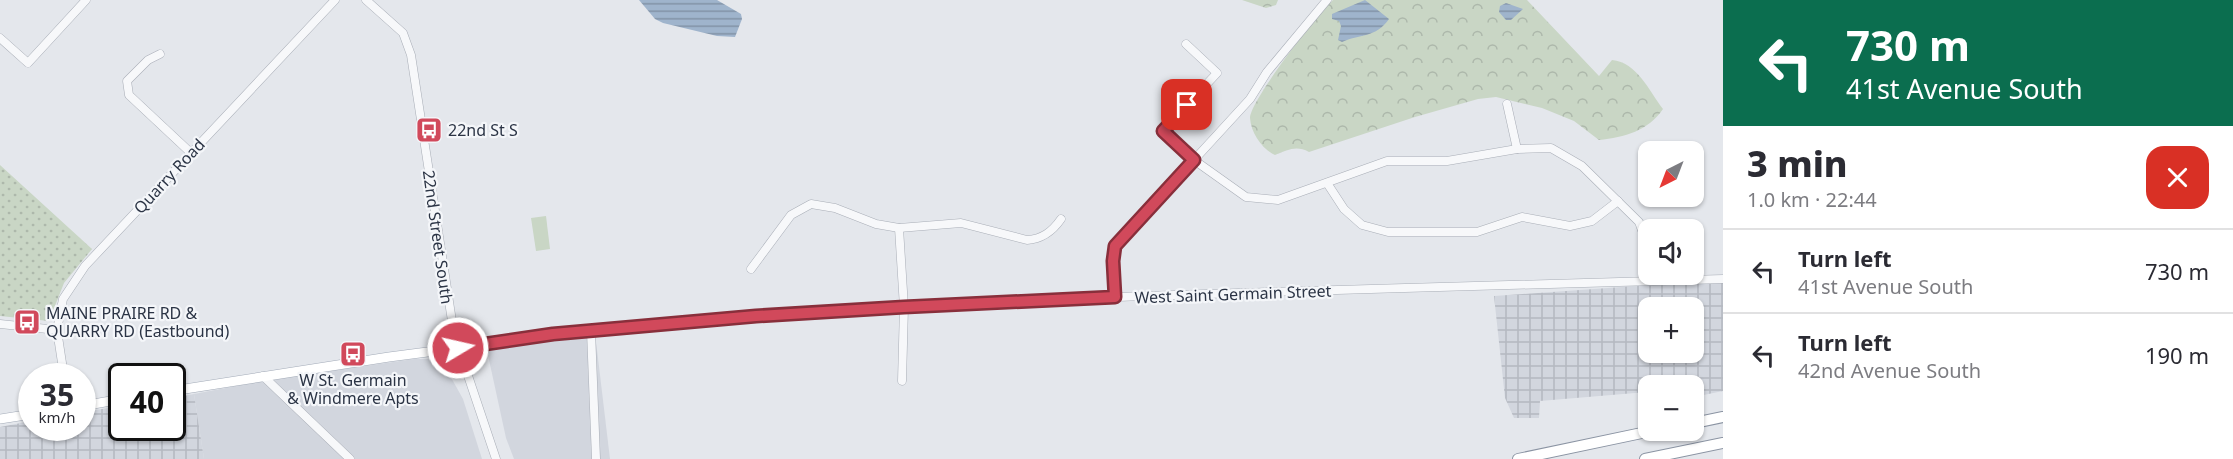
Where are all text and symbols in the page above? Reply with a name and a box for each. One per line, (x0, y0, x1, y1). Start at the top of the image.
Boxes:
text: 730 m (1846, 16, 1970, 73)
icon: left (1747, 24, 1825, 102)
text: 41st Avenue South (1846, 70, 2083, 107)
pin (1161, 79, 1212, 130)
icon: arrive (1170, 88, 1203, 121)
bus stop icon: 22nd St S (414, 115, 444, 145)
place label: 22nd St S (448, 119, 518, 141)
street label: Quarry Road (128, 134, 210, 218)
text: 3 min (1747, 139, 1848, 188)
north arrow (1638, 141, 1704, 207)
map controls (1638, 141, 1704, 441)
button: close (2146, 146, 2209, 209)
street label: 22nd Street South (418, 169, 458, 305)
text: 1.0 km · 22:44 (1747, 186, 1877, 213)
button: sound (1638, 219, 1704, 285)
text: Turn left (1798, 243, 1892, 273)
icon: left (1747, 255, 1780, 288)
text: 730 m (2145, 256, 2209, 286)
text: 41st Avenue South (1798, 273, 1973, 300)
street label: West Saint Germain Street (1134, 280, 1332, 308)
button: + (1638, 297, 1704, 363)
place label: MAINE PRAIRE RD & QUARRY RD (Eastbound) (46, 302, 229, 342)
bus stop icon: MAINE PRAIRE RD & QUARRY RD (Eastbound) (12, 307, 42, 337)
position arrow (426, 316, 490, 380)
text: Turn left (1798, 327, 1892, 357)
bus stop icon: W St. Germain & Windmere Apts (338, 339, 368, 369)
icon: left (1747, 339, 1780, 372)
text: 190 m (2145, 340, 2209, 370)
text: 42nd Avenue South (1798, 357, 1981, 384)
speed limit sign: 40 (108, 363, 186, 441)
place label: W St. Germain & Windmere Apts (287, 369, 419, 409)
text: 35 (40, 374, 74, 415)
button: − (1638, 375, 1704, 441)
text: km/h (39, 407, 75, 427)

